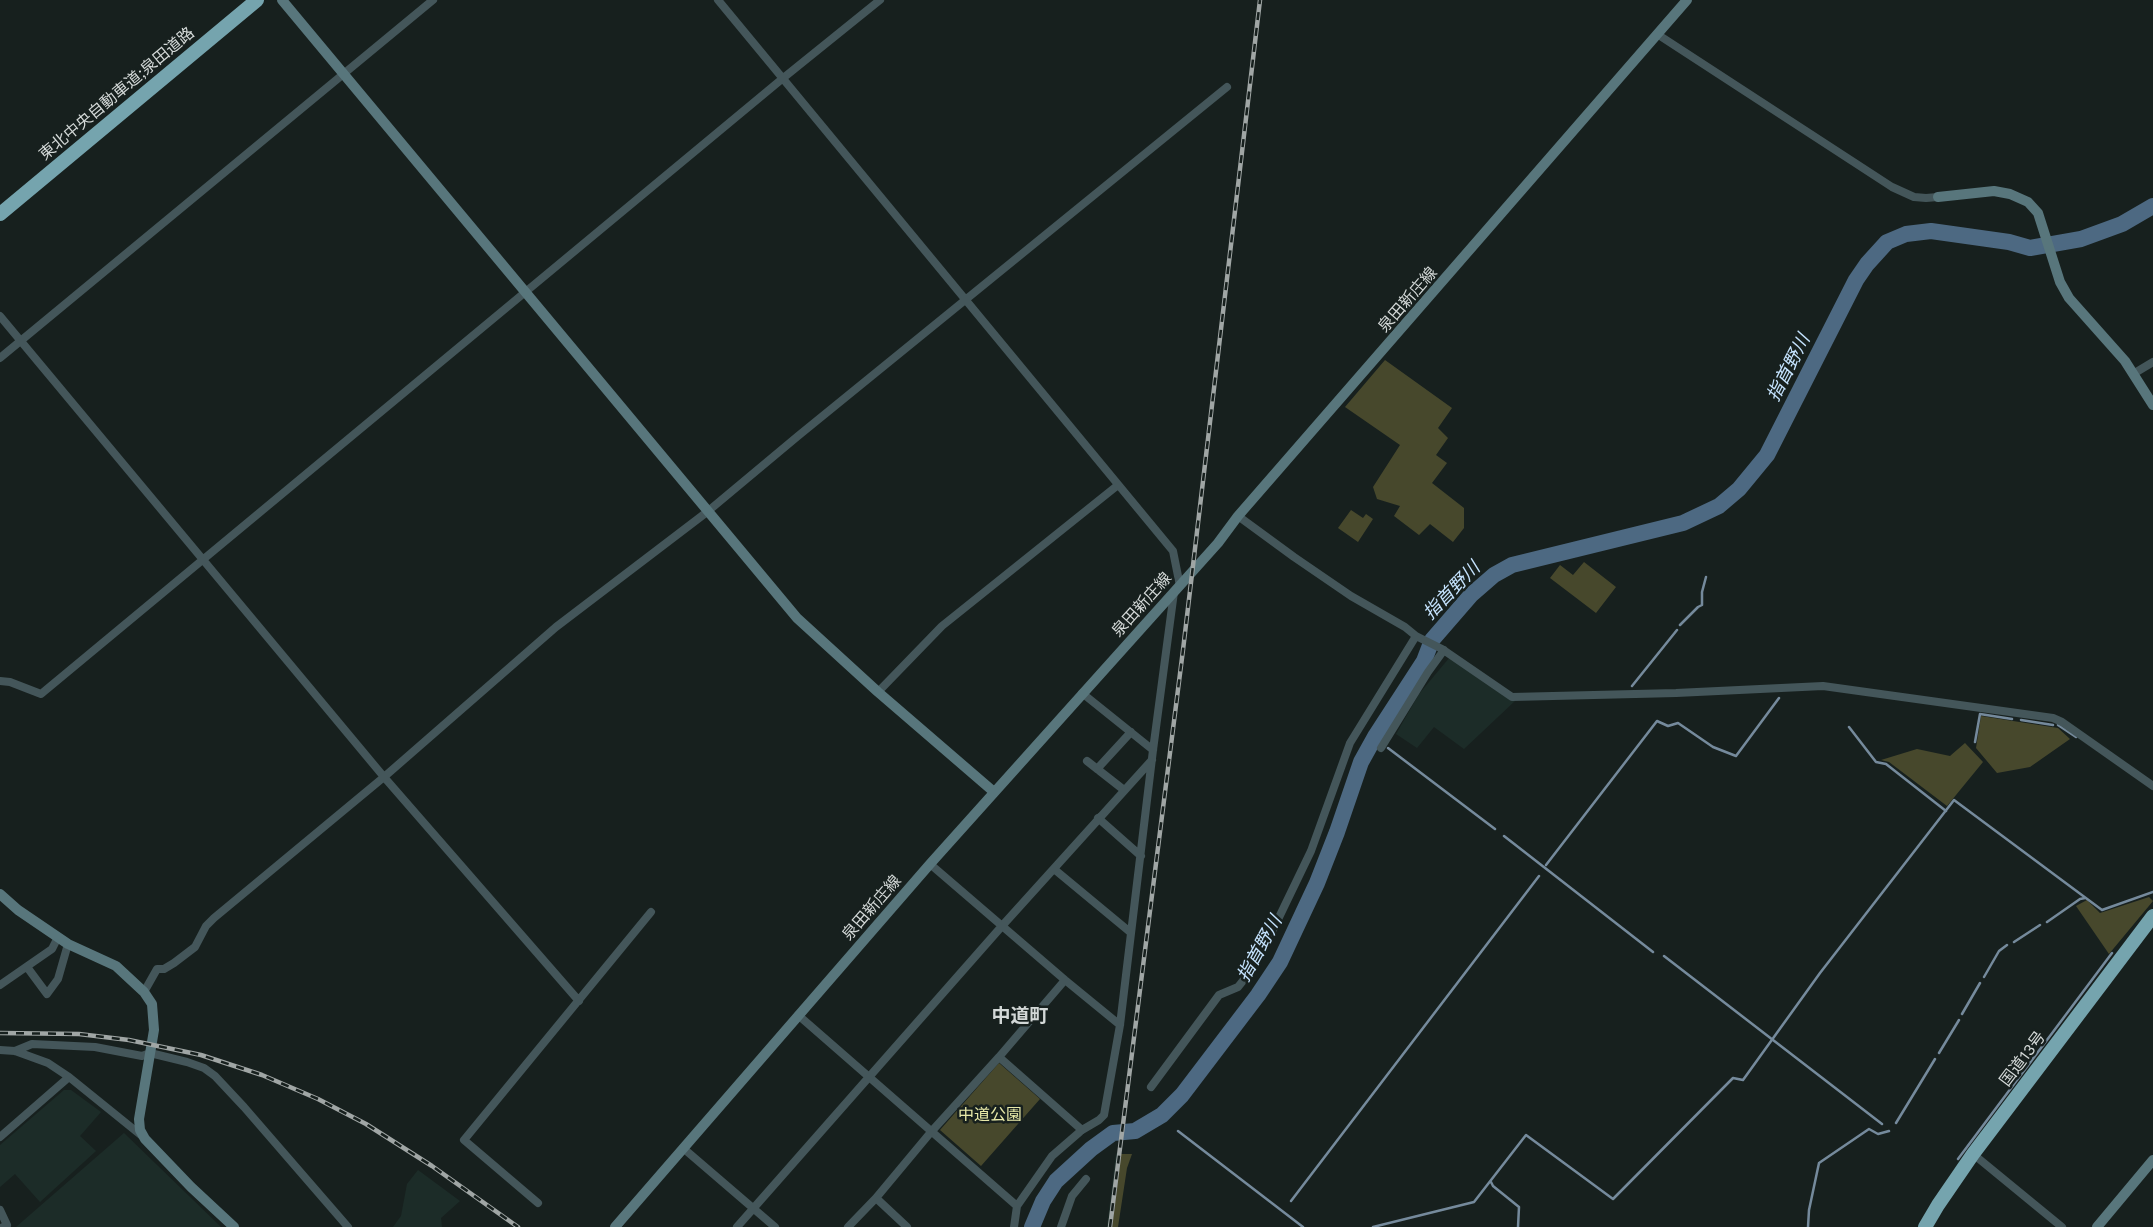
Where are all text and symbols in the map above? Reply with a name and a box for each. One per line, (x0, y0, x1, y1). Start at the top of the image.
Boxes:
street label: 東北中央自動車道;泉田道路 (35, 23, 199, 165)
street label: 泉田新庄線 (1375, 264, 1441, 336)
water label: 指首野川 (1763, 331, 1815, 405)
water label: 指首野川 (1419, 558, 1485, 624)
street label: 泉田新庄線 (1108, 569, 1176, 641)
street label: 泉田新庄線 (839, 872, 905, 944)
water label: 指首野川 (1233, 912, 1287, 986)
district label: 中道町 (992, 1005, 1048, 1027)
street label: 国道13号 (1996, 1028, 2050, 1090)
park label: 中道公園 (958, 1105, 1022, 1125)

